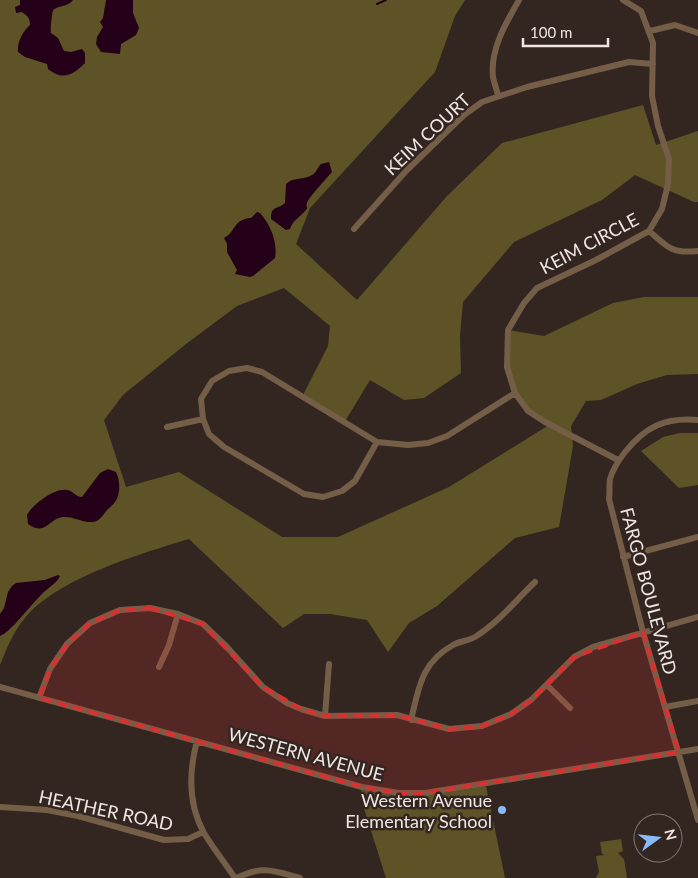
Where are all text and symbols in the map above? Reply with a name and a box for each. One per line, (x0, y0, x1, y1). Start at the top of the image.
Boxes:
scale bar (523, 15, 608, 47)
text: 100 m (530, 23, 572, 41)
street label: KEIM COURT (379, 88, 475, 179)
street label: KEIM CIRCLE (536, 208, 642, 278)
street label: FARGO BOULEVARD (616, 505, 682, 677)
street label: WESTERN AVENUE (226, 723, 386, 785)
street label: HEATHER ROAD (37, 785, 175, 835)
place label: Western Avenue Elementary School (345, 789, 492, 832)
marker: Western Avenue Elementary School (496, 804, 508, 816)
north arrow (633, 813, 683, 863)
text: N (661, 827, 681, 842)

